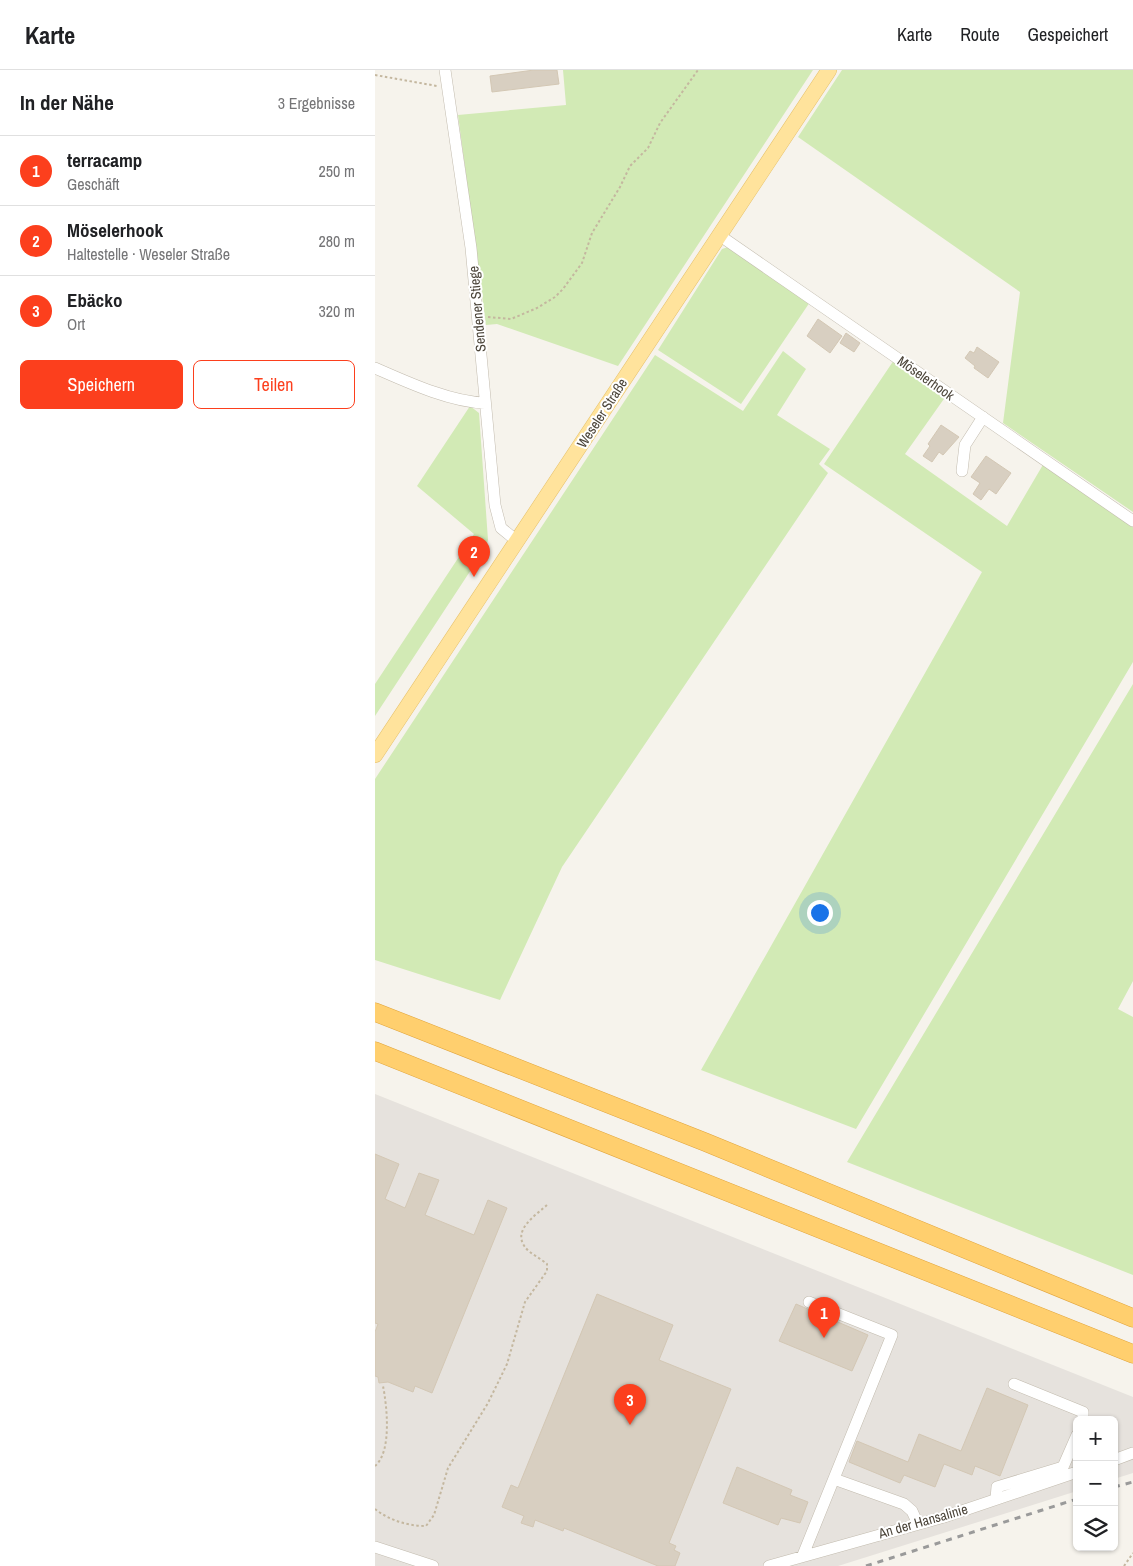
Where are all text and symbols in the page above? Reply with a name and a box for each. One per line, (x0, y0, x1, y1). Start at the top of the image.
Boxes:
text: Karte (25, 19, 75, 51)
text: Karte (897, 22, 932, 47)
text: Route (960, 22, 1000, 47)
text: Gespeichert (1028, 22, 1108, 47)
text: In der Nähe (20, 88, 114, 117)
text: 3 Ergebnisse (278, 92, 355, 114)
text: terracamp (67, 147, 142, 173)
text: 1 (32, 160, 40, 182)
text: 250 m (319, 160, 355, 182)
text: Geschäft (67, 173, 120, 195)
text: Möselerhook (67, 217, 163, 243)
text: 2 (32, 230, 40, 252)
text: 280 m (319, 230, 355, 252)
text: Haltestelle · Weseler Straße (67, 243, 230, 265)
street label: Sendener Stiege (464, 265, 490, 353)
text: Ebäcko (67, 287, 122, 313)
text: 3 (32, 300, 40, 322)
text: 320 m (319, 300, 355, 322)
text: Ort (67, 313, 85, 335)
street label: Möselerhook (894, 352, 958, 404)
button: Speichern (20, 360, 183, 409)
button: Teilen (193, 360, 355, 409)
street label: Weseler Straße (573, 375, 631, 451)
pin: 2 (458, 536, 490, 577)
your location (807, 900, 833, 926)
pin: 1 (808, 1297, 840, 1338)
pin: 3 (614, 1384, 646, 1425)
map controls (1073, 1416, 1118, 1551)
button: + (1073, 1416, 1118, 1461)
button: − (1073, 1461, 1118, 1506)
street label: An der Hansalinie (875, 1500, 970, 1543)
button: layers (1073, 1506, 1118, 1551)

